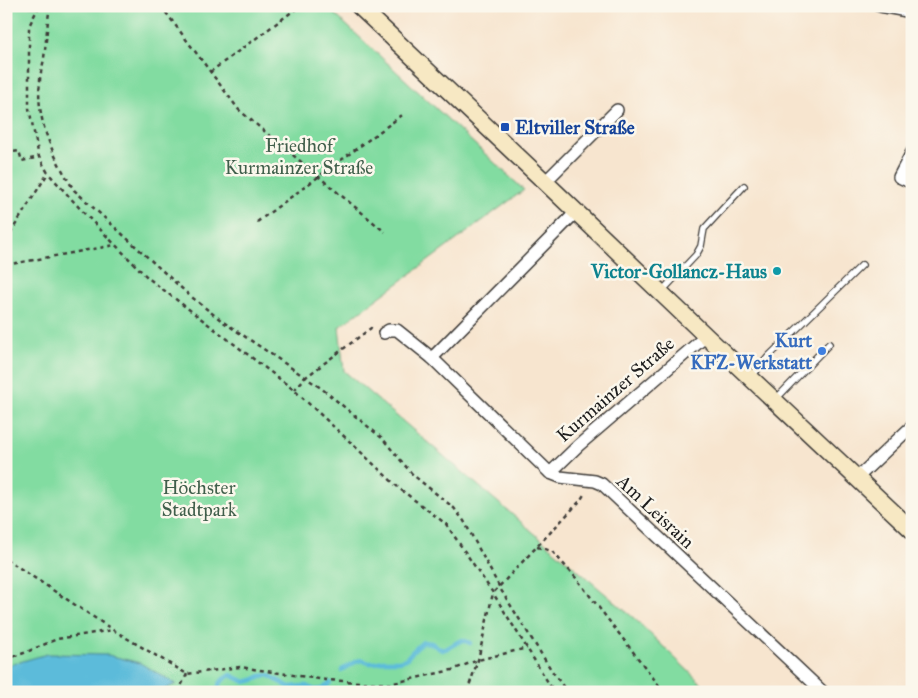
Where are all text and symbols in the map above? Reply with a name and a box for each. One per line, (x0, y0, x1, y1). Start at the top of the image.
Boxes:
place label: Eltviller Straße (515, 116, 635, 139)
marker: Eltviller Straße (499, 121, 511, 133)
park label: Friedhof Kurmainzer Straße (225, 134, 373, 179)
place label: Victor-Gollancz-Haus (590, 260, 767, 283)
marker: Victor-Gollancz-Haus (771, 265, 783, 277)
place label: Kurt KFZ-Werkstatt (690, 329, 812, 374)
street label: Kurmainzer Straße (552, 332, 679, 447)
marker: Kurt KFZ-Werkstatt (816, 345, 828, 357)
street label: Am Leisrain (611, 469, 699, 553)
park label: Höchster Stadtpark (161, 476, 237, 521)

